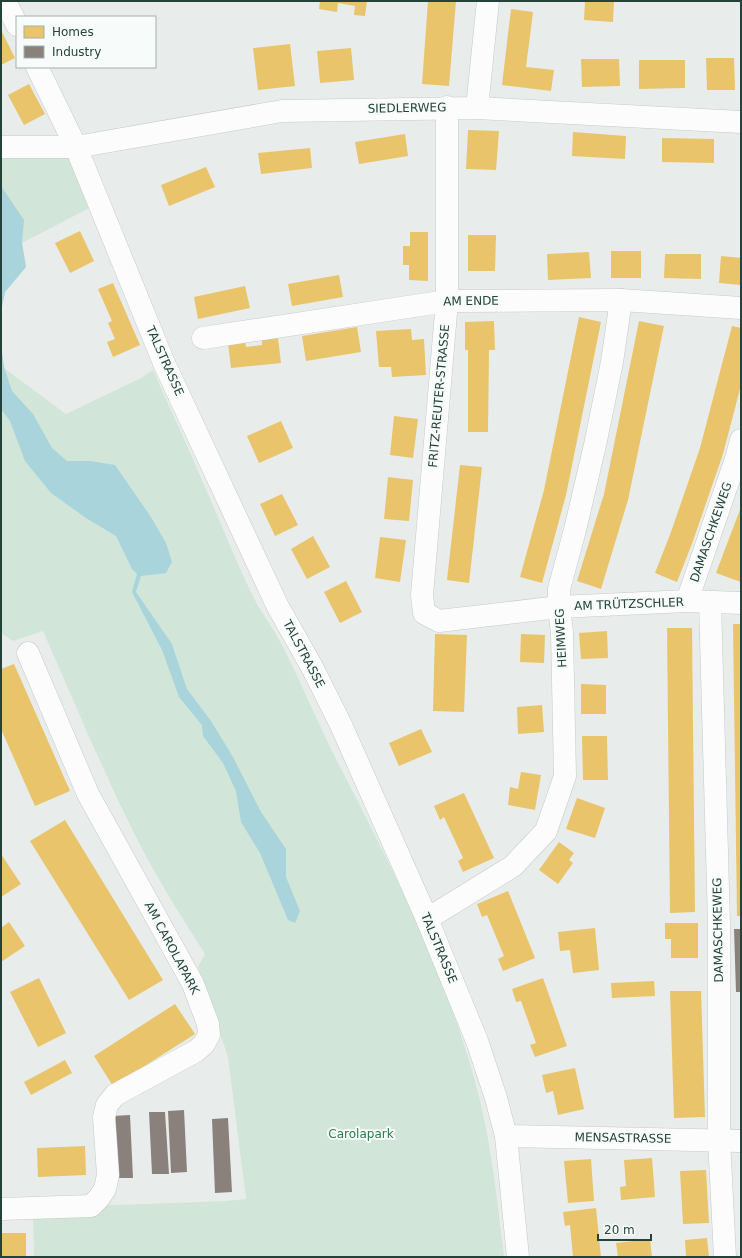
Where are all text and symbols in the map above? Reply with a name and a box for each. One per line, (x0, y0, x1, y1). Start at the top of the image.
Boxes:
legend (16, 16, 156, 68)
text: Homes (52, 25, 94, 39)
text: Industry (52, 45, 101, 59)
street label: SIEDLERWEG (367, 100, 447, 116)
street label: AM ENDE (443, 294, 499, 308)
street label: TALSTRASSE (143, 323, 187, 398)
street label: FRITZ-REUTER-STRASSE (426, 324, 452, 468)
street label: DAMASCHKEWEG (687, 480, 735, 584)
street label: AM TRÜTZSCHLER (574, 593, 684, 613)
street label: HEIMWEG (552, 608, 570, 668)
street label: TALSTRASSE (280, 617, 328, 690)
street label: DAMASCHKEWEG (710, 877, 726, 983)
street label: AM CAROLAPARK (142, 899, 203, 998)
street label: TALSTRASSE (417, 910, 460, 985)
park label: Carolapark (328, 1127, 394, 1141)
street label: MENSASTRASSE (574, 1130, 672, 1146)
scale bar (598, 1216, 651, 1242)
text: 20 m (604, 1223, 635, 1237)

